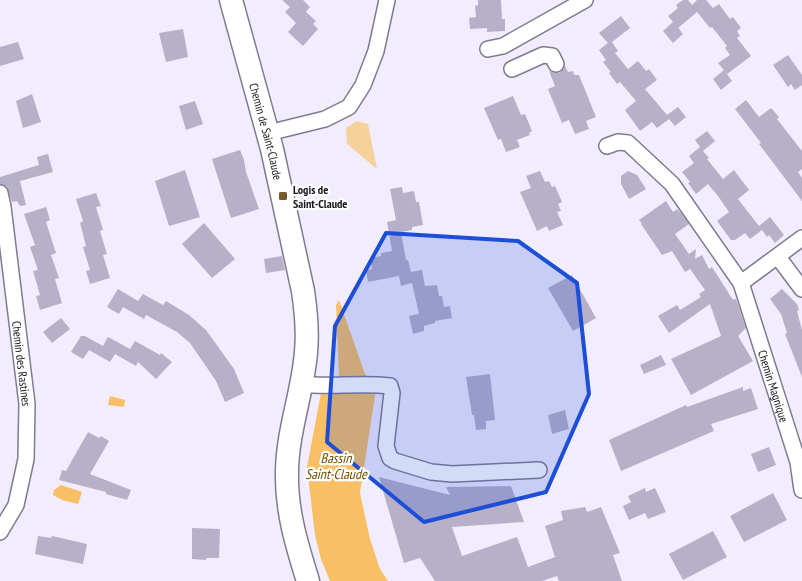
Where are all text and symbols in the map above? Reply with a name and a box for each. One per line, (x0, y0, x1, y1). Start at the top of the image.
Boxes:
street label: Chemin de Saint-Claude (247, 81, 286, 181)
place label: Logis de Saint-Claude (293, 182, 347, 211)
marker: Logis de Saint-Claude (277, 190, 289, 202)
street label: Chemin des Rastines (9, 320, 35, 406)
street label: Chemin Magnique (755, 348, 792, 424)
water label: Bassin Saint-Claude (305, 449, 368, 483)

